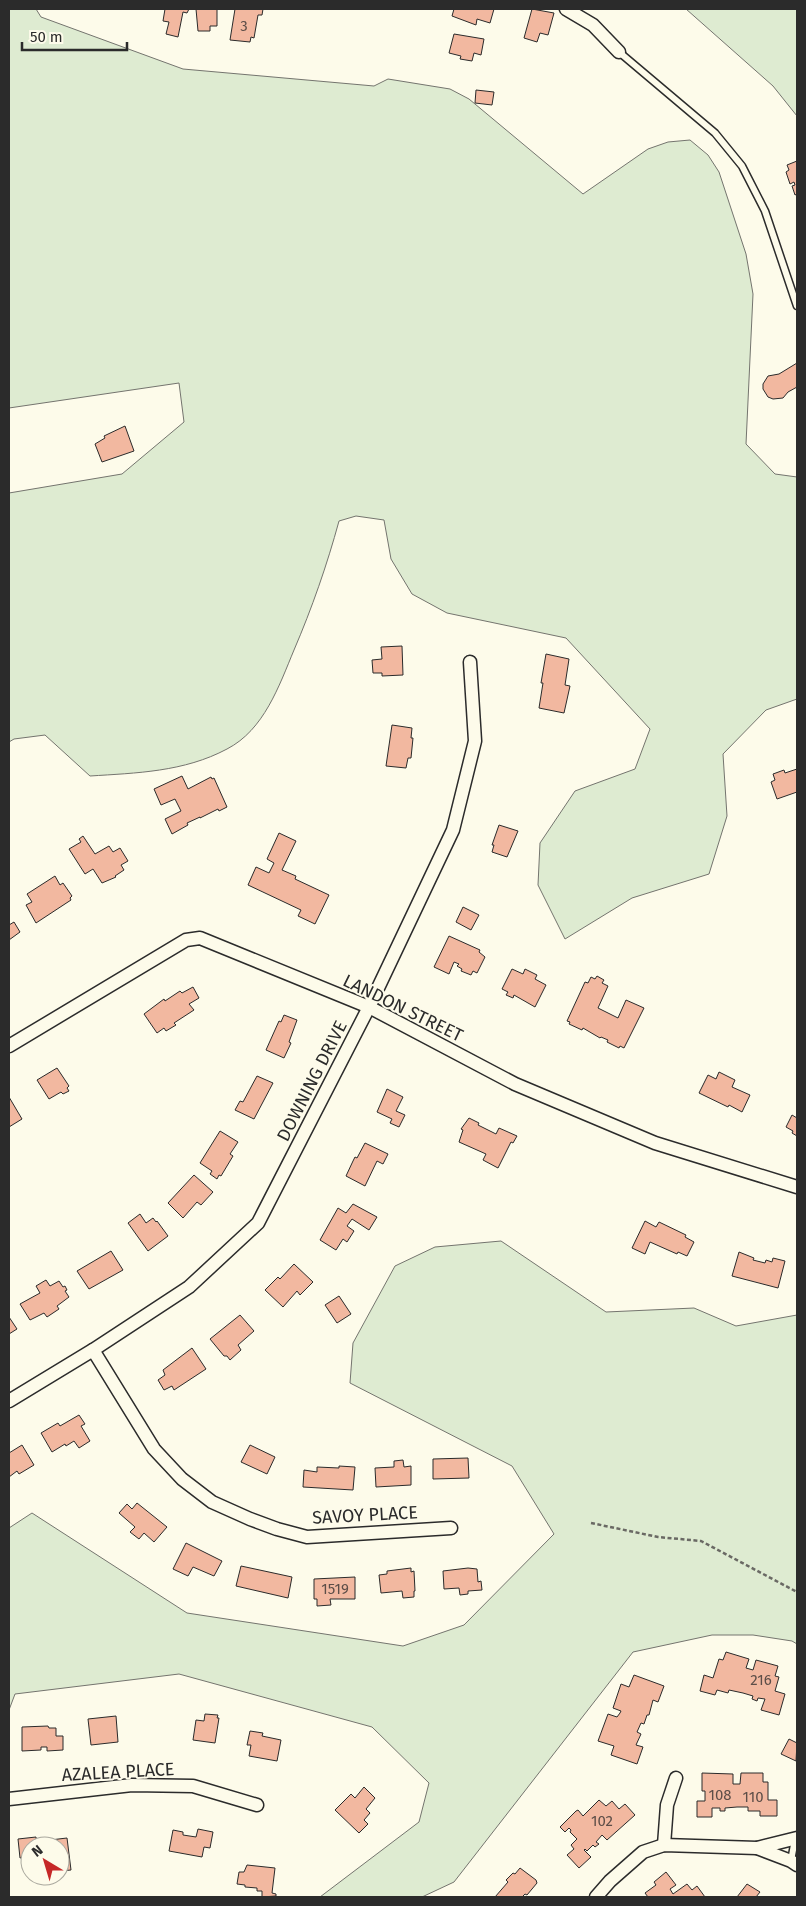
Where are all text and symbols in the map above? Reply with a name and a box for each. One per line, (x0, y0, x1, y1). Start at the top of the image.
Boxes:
house number: 3 (240, 17, 248, 35)
scale bar (22, 20, 128, 52)
text: 50 m (30, 28, 63, 46)
street label: LANDON STREET (339, 969, 467, 1047)
street label: DOWNING DRIVE (272, 1017, 352, 1145)
street label: SAVOY PLACE (312, 1501, 418, 1529)
house number: 1519 (321, 1580, 349, 1598)
house number: 216 (750, 1671, 772, 1689)
street label: AZALEA PLACE (61, 1758, 175, 1786)
house number: 108 (708, 1786, 732, 1804)
house number: 110 (742, 1788, 764, 1806)
house number: 102 (591, 1812, 613, 1830)
north arrow (20, 1836, 70, 1886)
text: N (28, 1842, 46, 1861)

